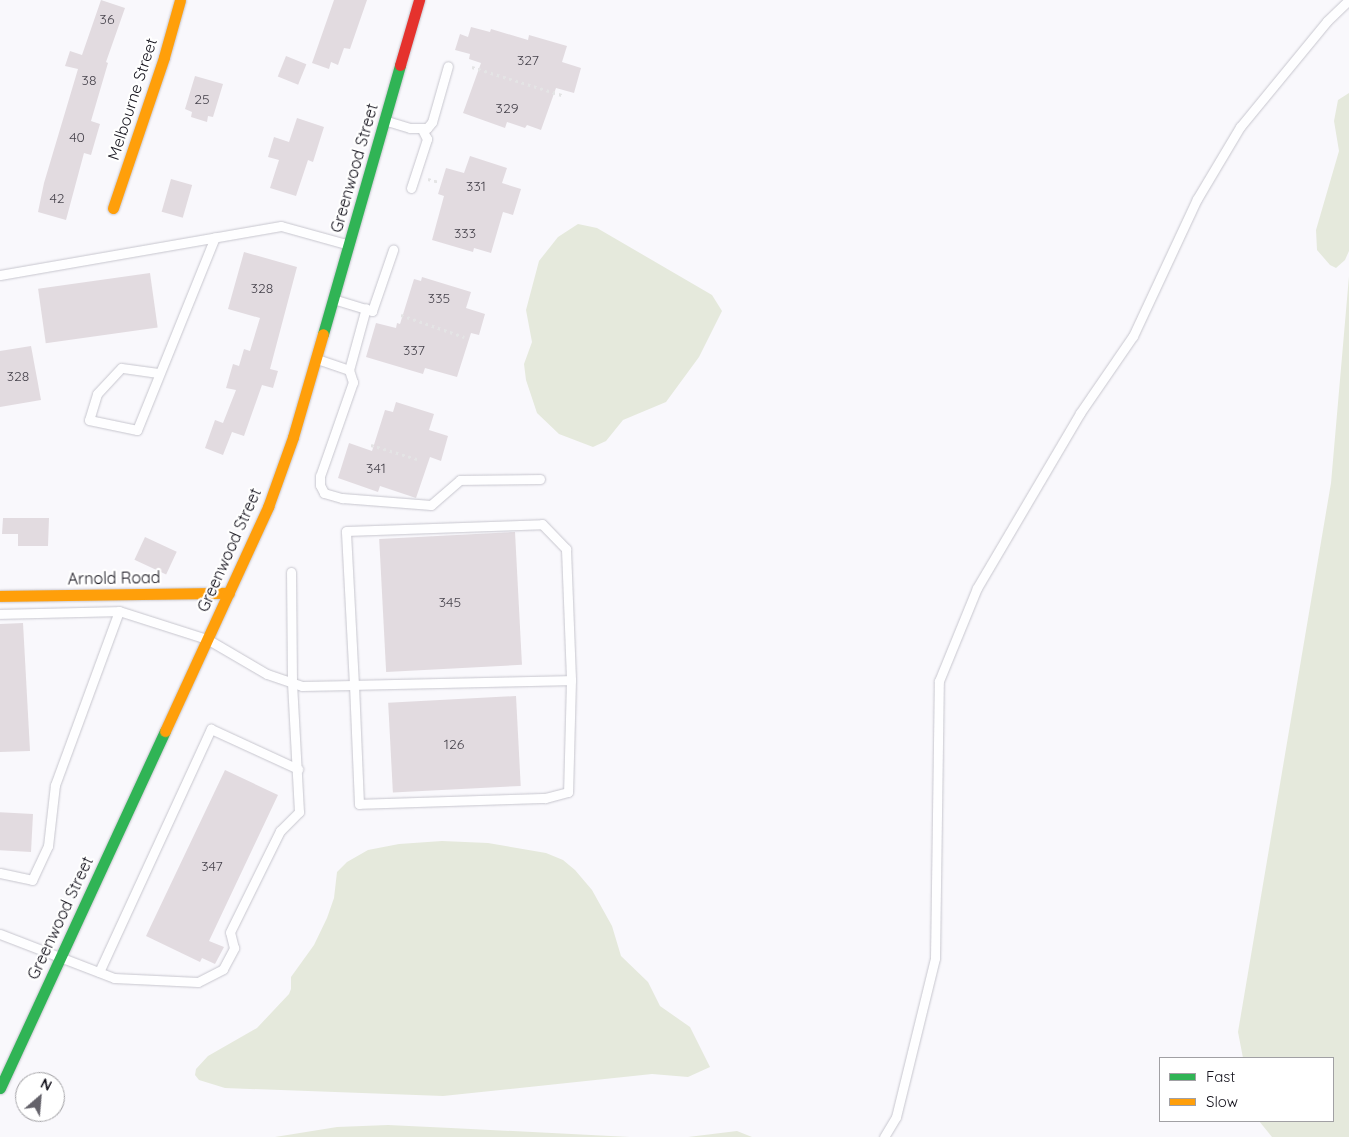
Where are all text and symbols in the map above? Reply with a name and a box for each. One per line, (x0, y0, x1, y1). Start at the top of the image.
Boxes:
house number: 36 (100, 11, 114, 27)
street label: Melbourne Street (103, 36, 161, 162)
house number: 327 (517, 52, 539, 68)
house number: 38 (82, 72, 96, 88)
house number: 25 (194, 91, 210, 107)
house number: 329 (496, 100, 518, 116)
street label: Greenwood Street (326, 101, 382, 235)
house number: 40 (69, 129, 85, 145)
house number: 331 (466, 178, 486, 194)
house number: 42 (49, 190, 65, 206)
house number: 333 (454, 225, 476, 241)
house number: 328 (251, 280, 273, 296)
house number: 335 (428, 290, 450, 306)
house number: 337 (403, 342, 425, 358)
house number: 328 (7, 368, 29, 384)
house number: 341 (366, 460, 386, 476)
street label: Greenwood Street (193, 485, 265, 615)
street label: Arnold Road (67, 568, 161, 588)
house number: 345 (439, 594, 461, 610)
house number: 126 (444, 736, 464, 752)
street label: Greenwood Street (23, 853, 97, 983)
house number: 347 (201, 858, 223, 874)
legend (1159, 1057, 1334, 1122)
text: Fast (1206, 1067, 1235, 1086)
north arrow (15, 1072, 65, 1122)
text: N (38, 1074, 55, 1095)
text: Slow (1206, 1092, 1238, 1111)

